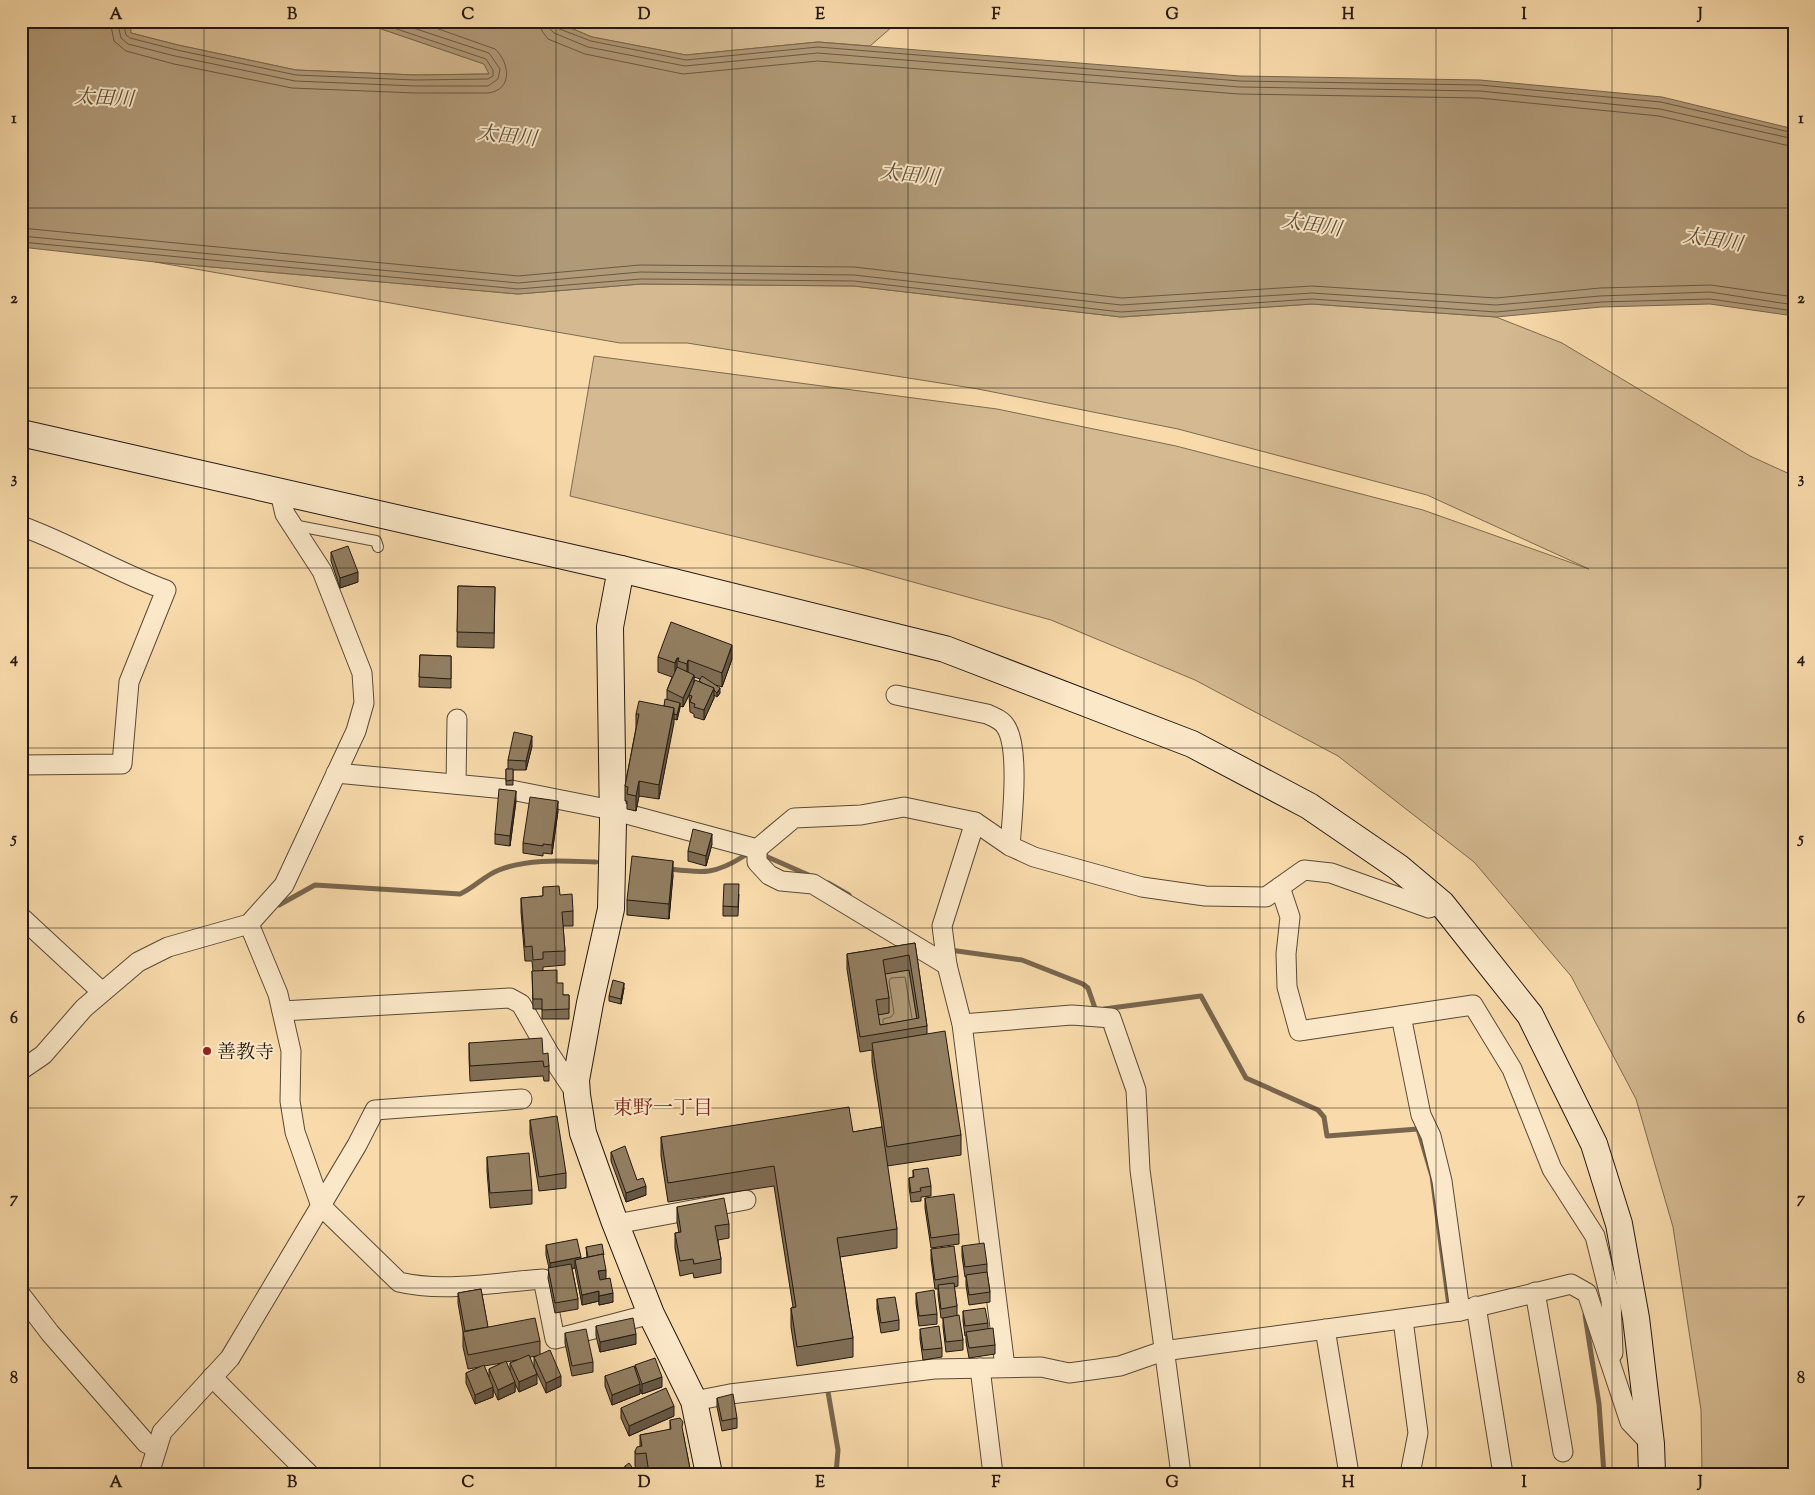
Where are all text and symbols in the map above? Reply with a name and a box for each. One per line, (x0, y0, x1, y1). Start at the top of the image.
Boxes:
text: A (110, 4, 123, 27)
text: B (287, 4, 297, 27)
text: C (462, 4, 475, 27)
text: D (638, 4, 651, 27)
text: E (815, 4, 825, 27)
text: F (992, 4, 1001, 27)
text: G (1165, 4, 1179, 27)
text: H (1342, 4, 1355, 27)
text: I (1521, 4, 1527, 27)
text: J (1696, 4, 1703, 27)
water label: 太田川 (73, 83, 137, 116)
text: 1 (11, 108, 17, 131)
text: 1 (1798, 108, 1804, 131)
water label: 太田川 (475, 120, 540, 155)
water label: 太田川 (878, 159, 943, 194)
water label: 太田川 (1280, 207, 1345, 246)
water label: 太田川 (1681, 222, 1746, 261)
text: 2 (10, 288, 18, 311)
text: 2 (1797, 288, 1805, 311)
text: 3 (11, 468, 18, 491)
text: 3 (1798, 468, 1805, 491)
text: 4 (9, 648, 18, 671)
text: 4 (1796, 648, 1805, 671)
text: 5 (9, 828, 17, 851)
text: 5 (1796, 828, 1804, 851)
text: 6 (10, 1008, 18, 1031)
text: 6 (1797, 1008, 1805, 1031)
place label: 善教寺 (217, 1040, 274, 1067)
marker: 善教寺 (201, 1045, 213, 1057)
district label: 東野一丁目 (613, 1095, 713, 1124)
text: 7 (10, 1188, 19, 1211)
text: 7 (1797, 1188, 1806, 1211)
text: 8 (10, 1368, 18, 1391)
text: 8 (1797, 1368, 1805, 1391)
text: A (110, 1472, 123, 1495)
text: B (287, 1472, 297, 1495)
text: C (462, 1472, 475, 1495)
text: D (638, 1472, 651, 1495)
text: E (815, 1472, 825, 1495)
text: F (992, 1472, 1001, 1495)
text: G (1165, 1472, 1179, 1495)
text: H (1342, 1472, 1355, 1495)
text: I (1521, 1472, 1527, 1495)
text: J (1696, 1472, 1703, 1495)

